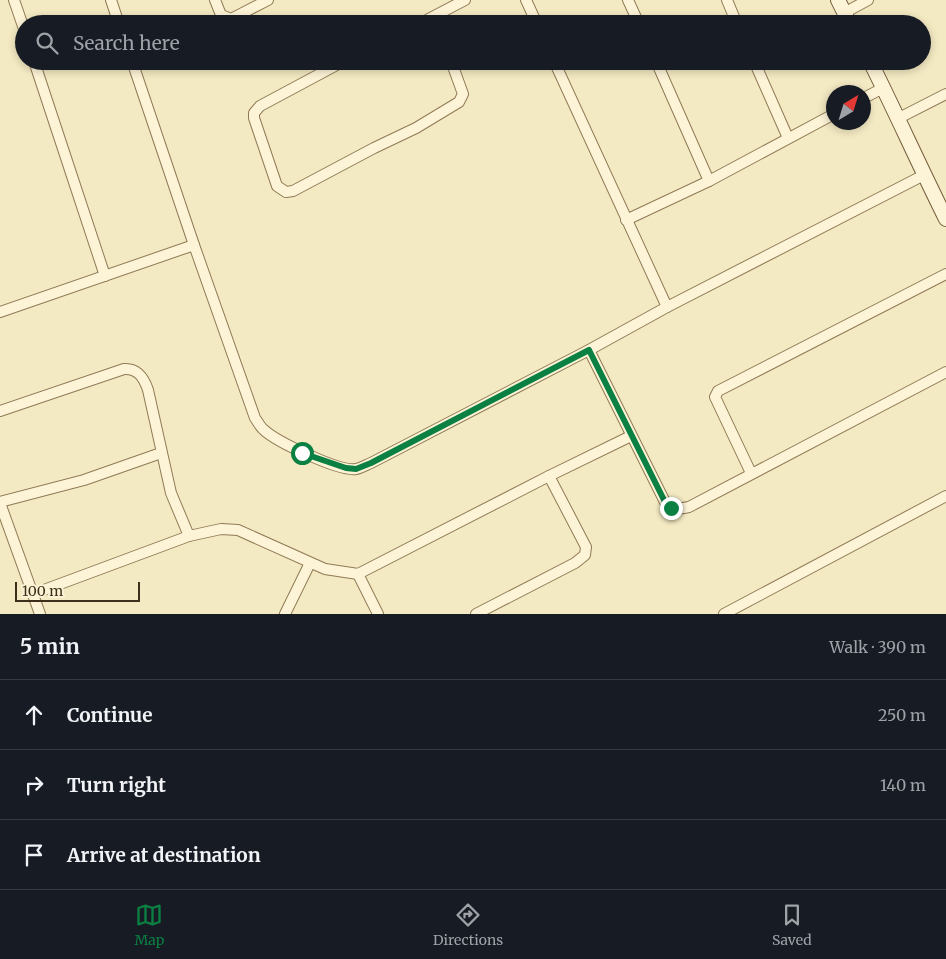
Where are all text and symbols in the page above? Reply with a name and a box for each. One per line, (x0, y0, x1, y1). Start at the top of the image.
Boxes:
search box (15, 15, 931, 70)
icon: search (33, 29, 61, 57)
text: Search here (73, 31, 180, 55)
north arrow (826, 85, 871, 130)
route start (291, 442, 314, 465)
route end (660, 497, 683, 520)
scale bar (15, 579, 140, 602)
text: 100 m (22, 582, 63, 600)
text: 5 min (20, 633, 80, 660)
text: Walk · 390 m (829, 637, 926, 657)
icon: ahead (20, 701, 48, 729)
text: Continue (67, 703, 153, 727)
text: 250 m (878, 705, 926, 725)
icon: right (20, 771, 48, 799)
text: Turn right (67, 773, 166, 797)
text: 140 m (880, 775, 926, 795)
icon: arrive (20, 841, 48, 869)
text: Arrive at destination (67, 843, 261, 867)
tab: Map (134, 901, 164, 949)
tab: Directions (433, 901, 503, 949)
tab: Saved (772, 901, 812, 949)

